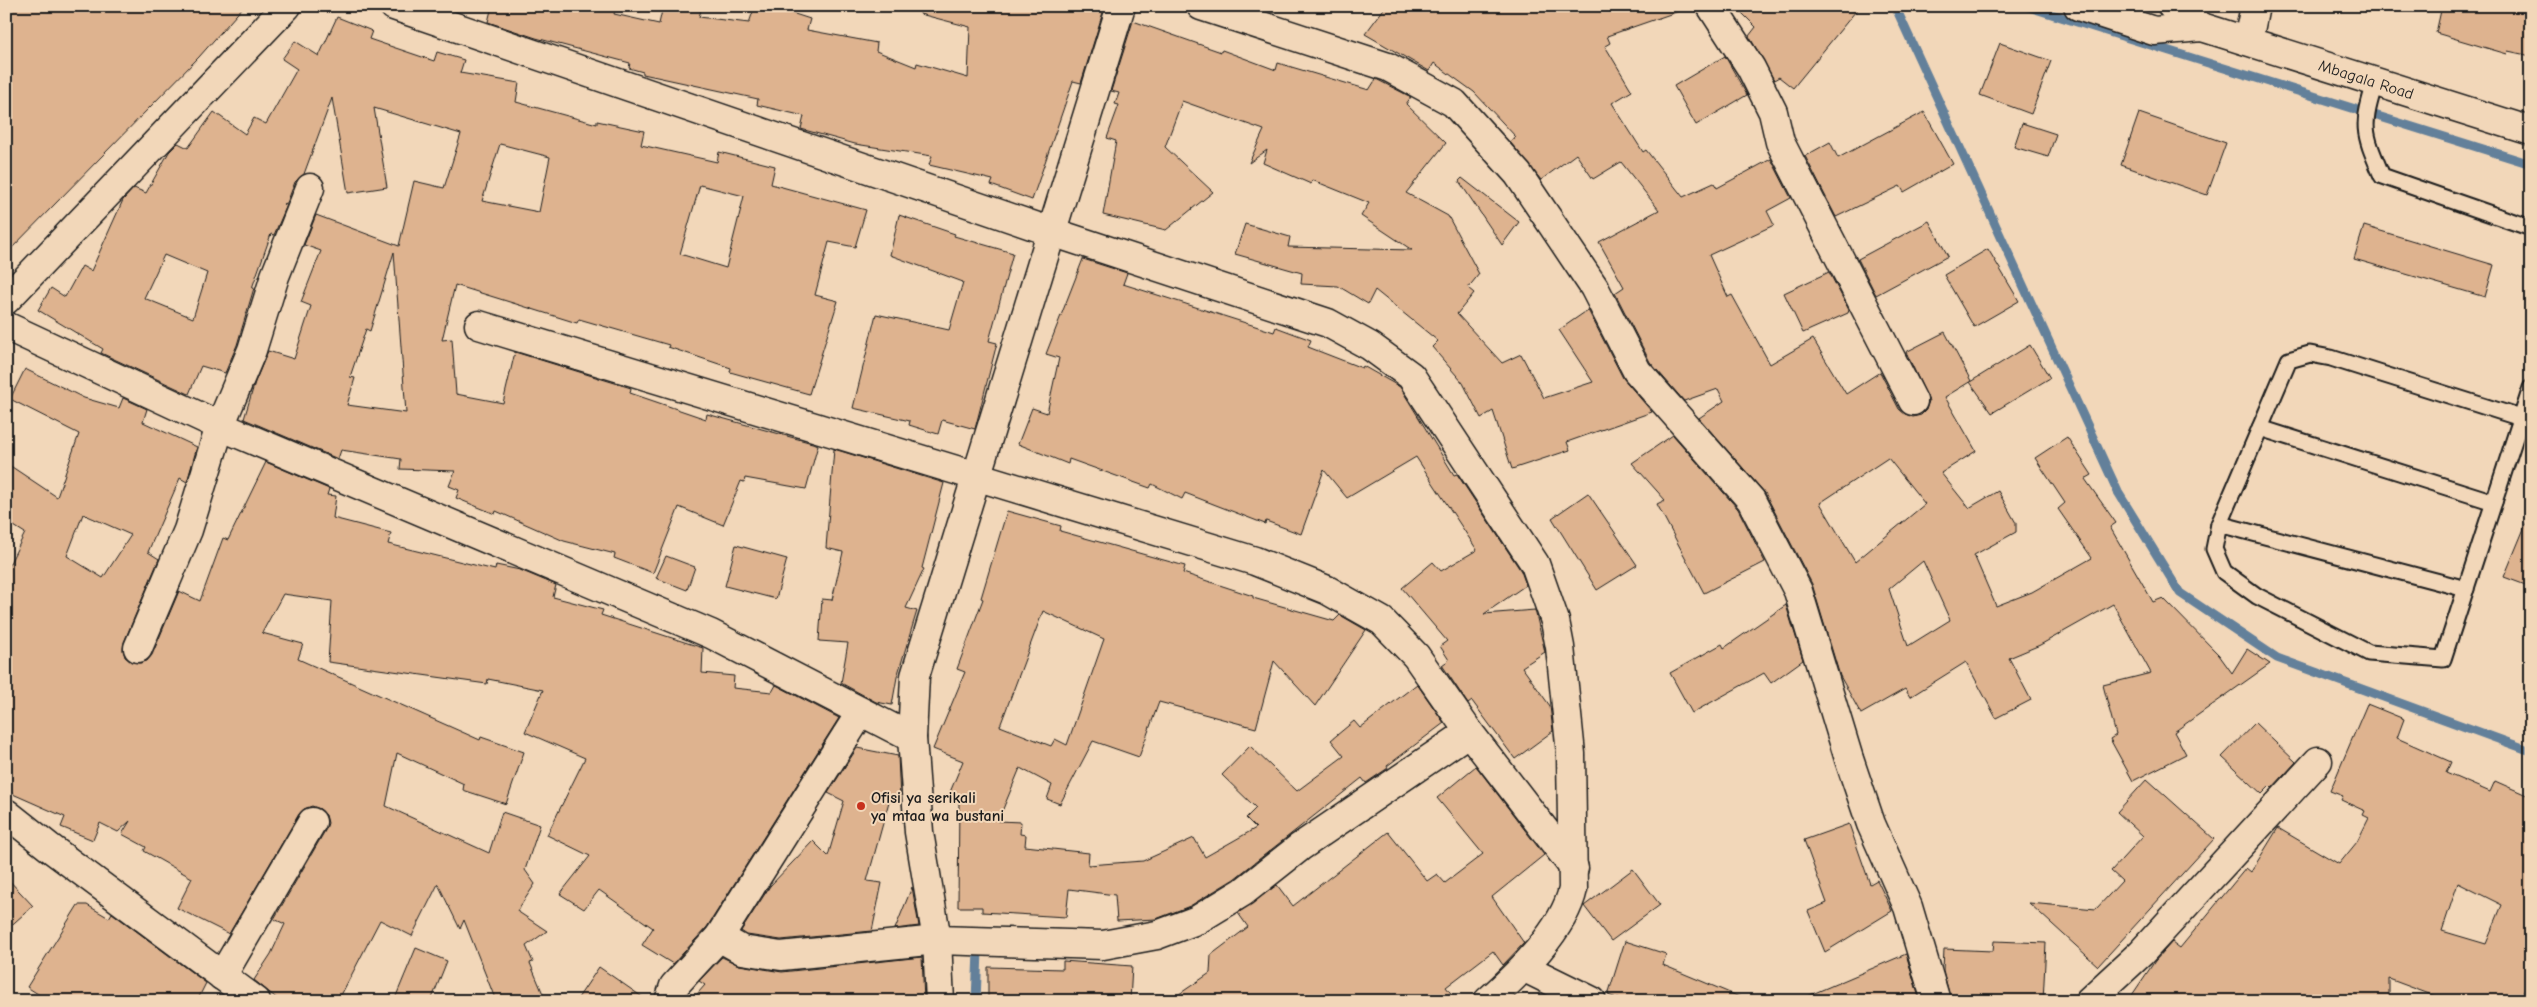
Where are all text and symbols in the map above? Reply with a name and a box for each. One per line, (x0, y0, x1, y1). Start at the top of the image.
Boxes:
street label: Mbagala Road (2316, 56, 2416, 103)
place label: Ofisi ya serikali ya mtaa wa bustani (871, 789, 1004, 825)
marker: Ofisi ya serikali ya mtaa wa bustani (855, 800, 867, 812)

